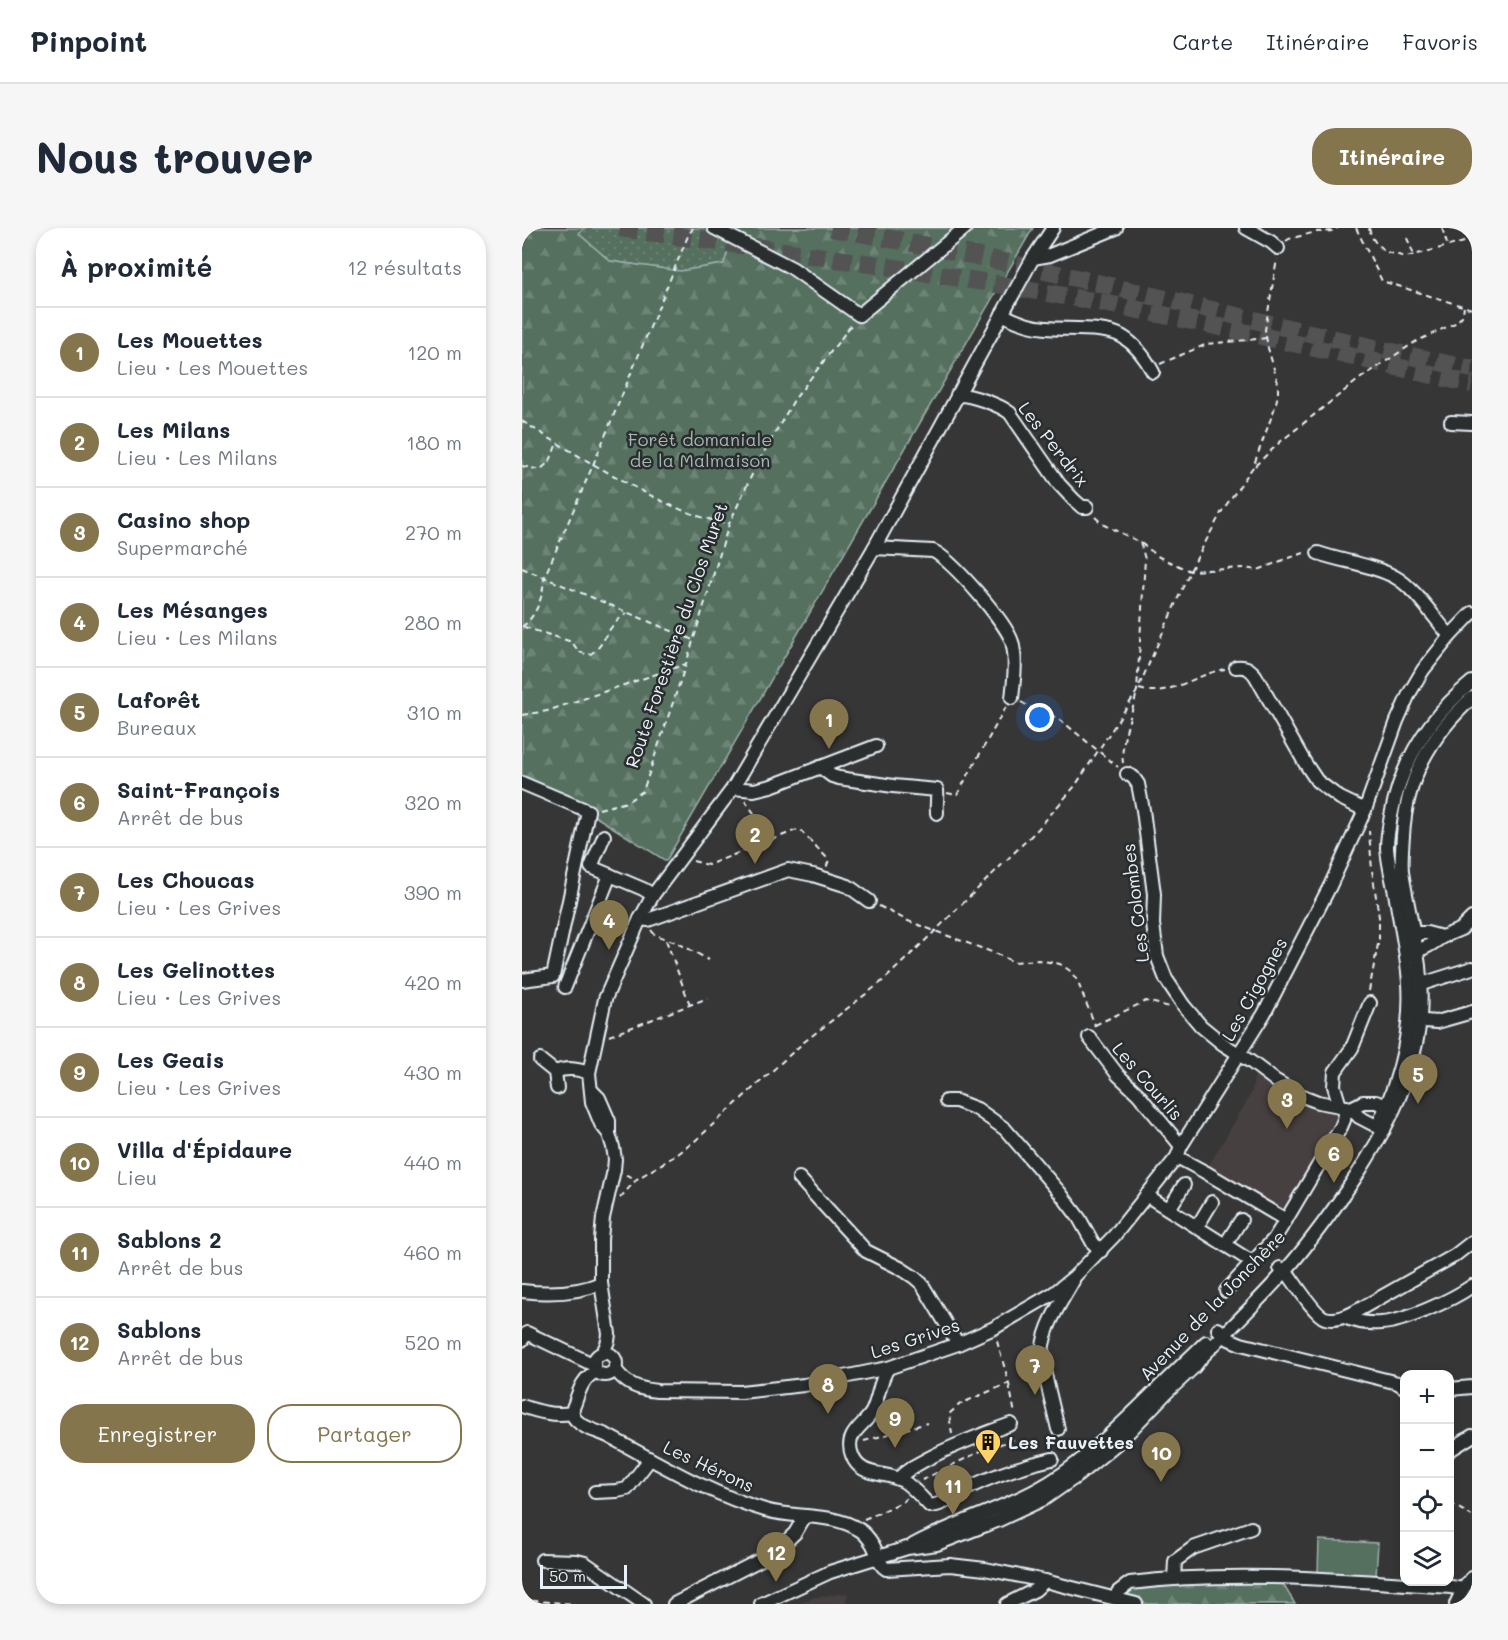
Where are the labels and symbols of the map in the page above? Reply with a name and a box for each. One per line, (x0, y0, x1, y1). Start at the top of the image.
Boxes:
street label: Les Perdrix (1013, 397, 1095, 491)
park label: Forêt domaniale de la Malmaison (628, 427, 772, 472)
street label: Route Forestière du Clos Muret (619, 499, 733, 771)
pin: 1 (810, 700, 848, 749)
your location (1025, 703, 1054, 732)
pin: 2 (736, 814, 774, 864)
street label: Les Colombes (1116, 842, 1154, 964)
pin: 4 (590, 900, 628, 950)
street label: Les Cigognes (1216, 933, 1292, 1045)
street label: Les Courlis (1107, 1037, 1189, 1125)
pin: 5 (1398, 1054, 1438, 1104)
pin: 3 (1268, 1080, 1306, 1129)
pin: 6 (1314, 1134, 1354, 1183)
street label: Avenue de la Jonchère (1134, 1225, 1290, 1385)
street label: Les Grives (867, 1312, 963, 1364)
pin: 7 (1016, 1346, 1054, 1395)
pin: 8 (808, 1364, 848, 1414)
pin: 9 (876, 1398, 914, 1448)
building icon: Les Fauvettes (973, 1427, 1003, 1465)
place label: Les Fauvettes (1008, 1430, 1134, 1454)
pin: 10 (1142, 1432, 1180, 1482)
street label: Les Hérons (660, 1435, 758, 1497)
pin: 11 (934, 1466, 972, 1515)
pin: 12 (756, 1532, 796, 1582)
scale bar (540, 1562, 627, 1590)

